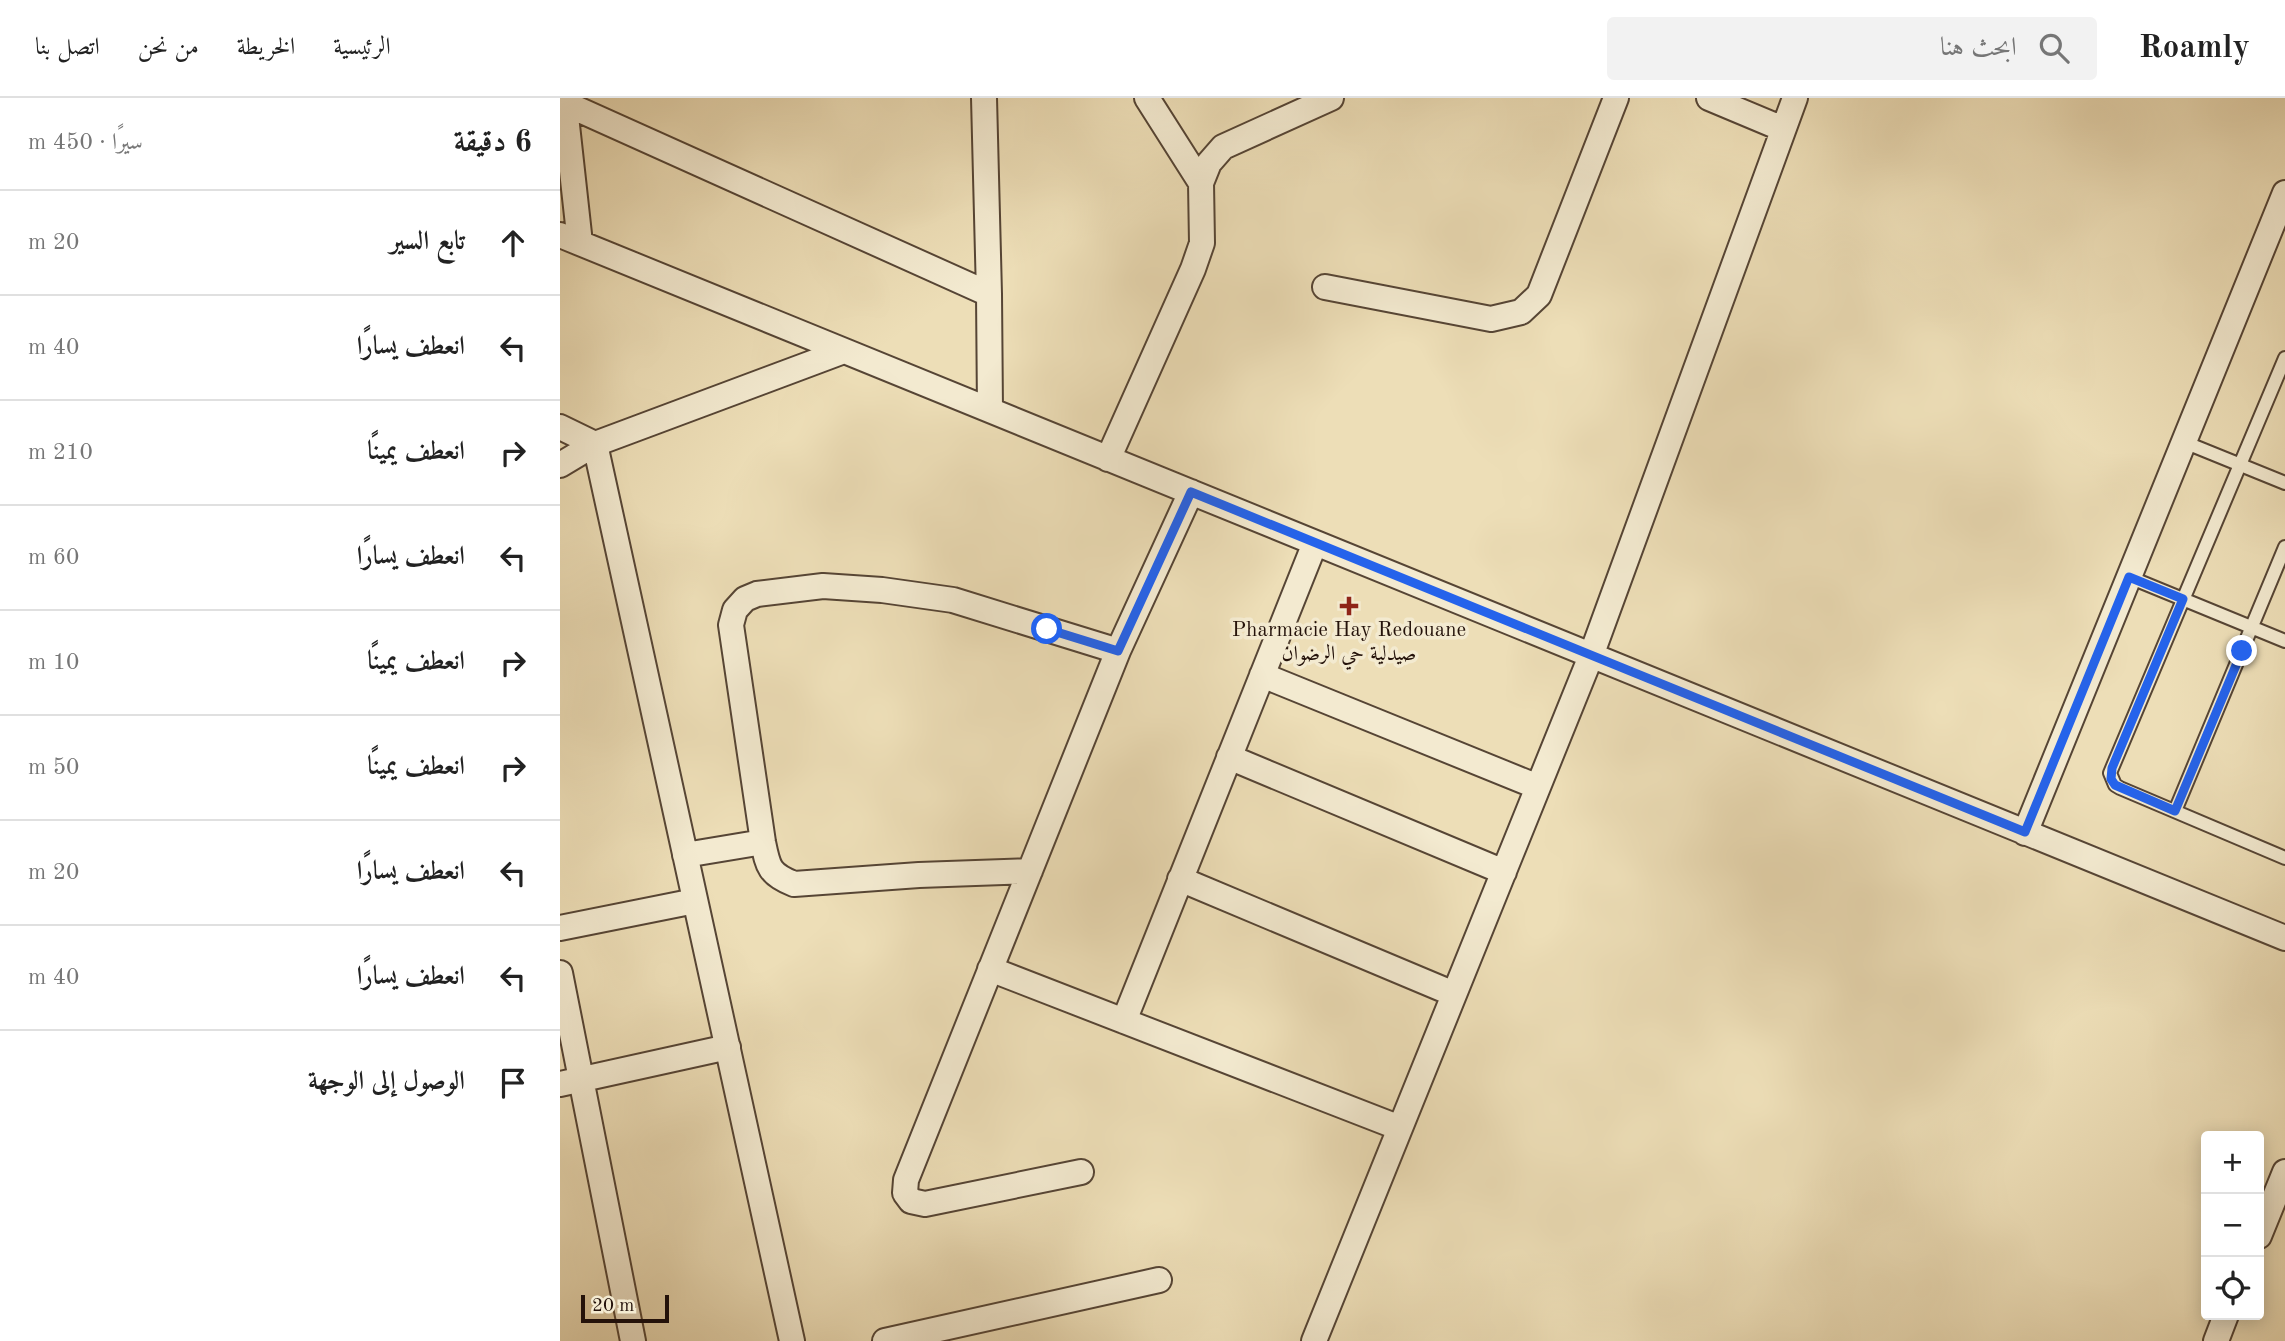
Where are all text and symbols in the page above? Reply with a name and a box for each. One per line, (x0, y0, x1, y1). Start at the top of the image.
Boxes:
search box (1607, 17, 2097, 80)
icon: search (2035, 29, 2073, 67)
text: Roamly (2139, 32, 2250, 65)
text: ابحث هنا (1940, 35, 2017, 61)
text: اتصل بنا (35, 36, 100, 60)
text: من نحن (138, 36, 199, 60)
text: الخريطة (237, 36, 295, 60)
text: الرئيسية (333, 36, 391, 60)
text: 6 دقيقة (454, 128, 532, 158)
text: سيرًا · 450 m (28, 131, 143, 154)
icon: ahead (494, 224, 532, 262)
text: تابع السير (390, 229, 465, 255)
text: 20 m (28, 231, 79, 254)
icon: left (494, 329, 532, 367)
text: انعطف يسارًا (357, 334, 465, 360)
text: 40 m (28, 336, 79, 359)
icon: right (494, 434, 532, 472)
text: انعطف يمينًا (367, 439, 465, 465)
text: 210 m (28, 441, 93, 464)
icon: left (494, 539, 532, 577)
text: انعطف يسارًا (357, 544, 465, 570)
text: 60 m (28, 546, 79, 569)
marker: Pharmacie Hay Redouane صيدلية حي الرضوان (1341, 598, 1357, 614)
route start (1031, 613, 1062, 644)
place label: Pharmacie Hay Redouane صيدلية حي الرضوان (1232, 620, 1466, 670)
route end (2226, 635, 2257, 666)
icon: right (494, 644, 532, 682)
text: انعطف يمينًا (367, 649, 465, 675)
text: 10 m (28, 651, 79, 674)
icon: right (494, 749, 532, 787)
text: انعطف يمينًا (367, 754, 465, 780)
text: 50 m (28, 756, 79, 779)
icon: left (494, 854, 532, 892)
text: انعطف يسارًا (357, 859, 465, 885)
text: 20 m (28, 861, 79, 884)
icon: left (494, 959, 532, 997)
text: انعطف يسارًا (357, 964, 465, 990)
text: 40 m (28, 966, 79, 989)
icon: arrive (494, 1064, 532, 1102)
text: الوصول إلى الوجهة (308, 1069, 465, 1095)
map controls (2201, 1131, 2264, 1320)
button: + (2201, 1131, 2264, 1194)
button: − (2201, 1194, 2264, 1257)
button: locate (2201, 1257, 2264, 1320)
scale bar (581, 1292, 668, 1324)
text: 20 m (592, 1297, 634, 1316)

